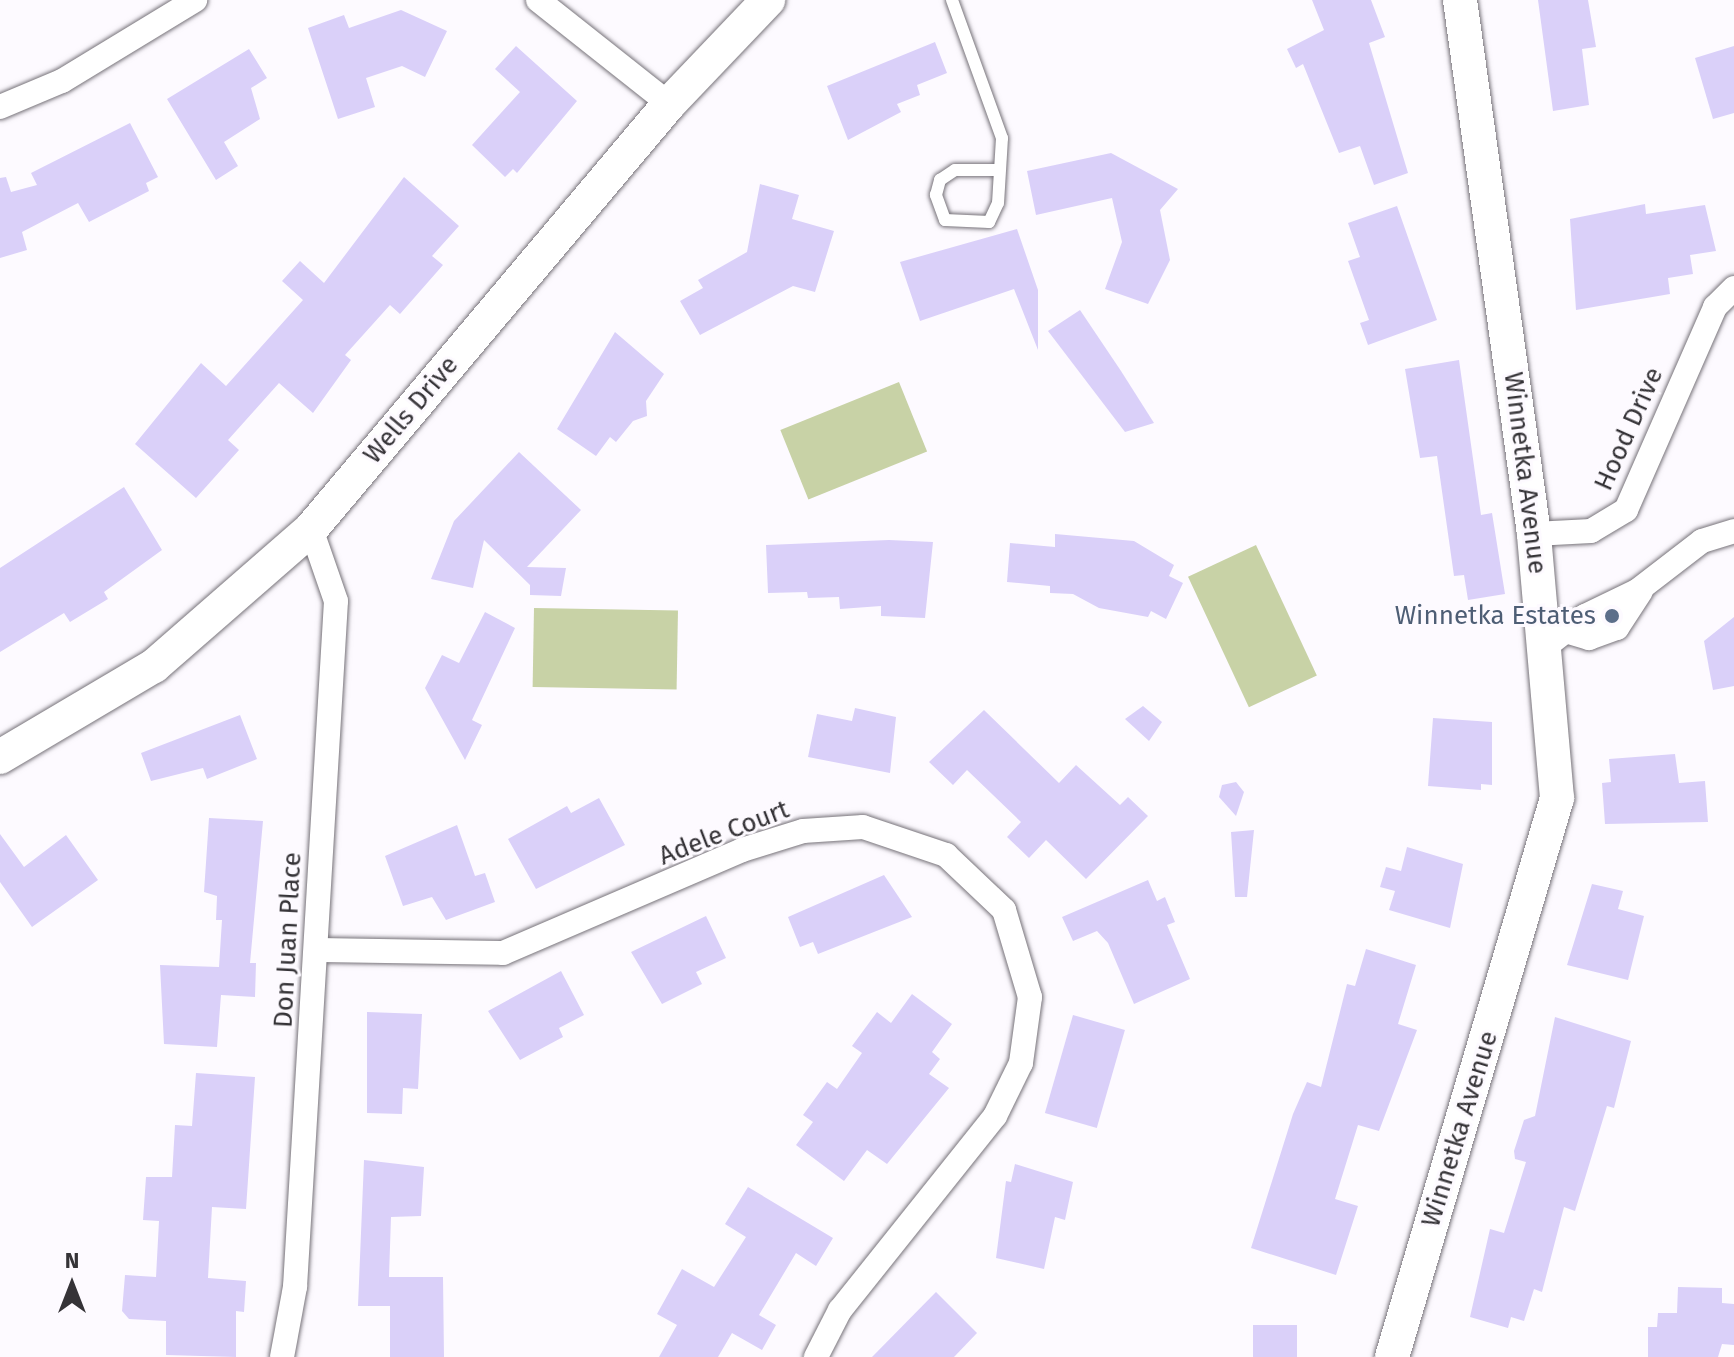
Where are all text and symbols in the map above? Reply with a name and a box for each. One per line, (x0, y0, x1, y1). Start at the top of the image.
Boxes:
street label: Wells Drive (357, 350, 465, 470)
street label: Hood Drive (1588, 363, 1670, 495)
street label: Winnetka Avenue (1497, 370, 1553, 576)
place label: Winnetka Estates (1395, 600, 1596, 632)
marker: Winnetka Estates (1603, 607, 1621, 625)
street label: Adele Court (654, 794, 794, 872)
street label: Don Juan Place (268, 851, 308, 1029)
street label: Winnetka Avenue (1415, 1027, 1505, 1231)
north arrow (32, 1245, 112, 1325)
text: N (65, 1247, 79, 1274)

